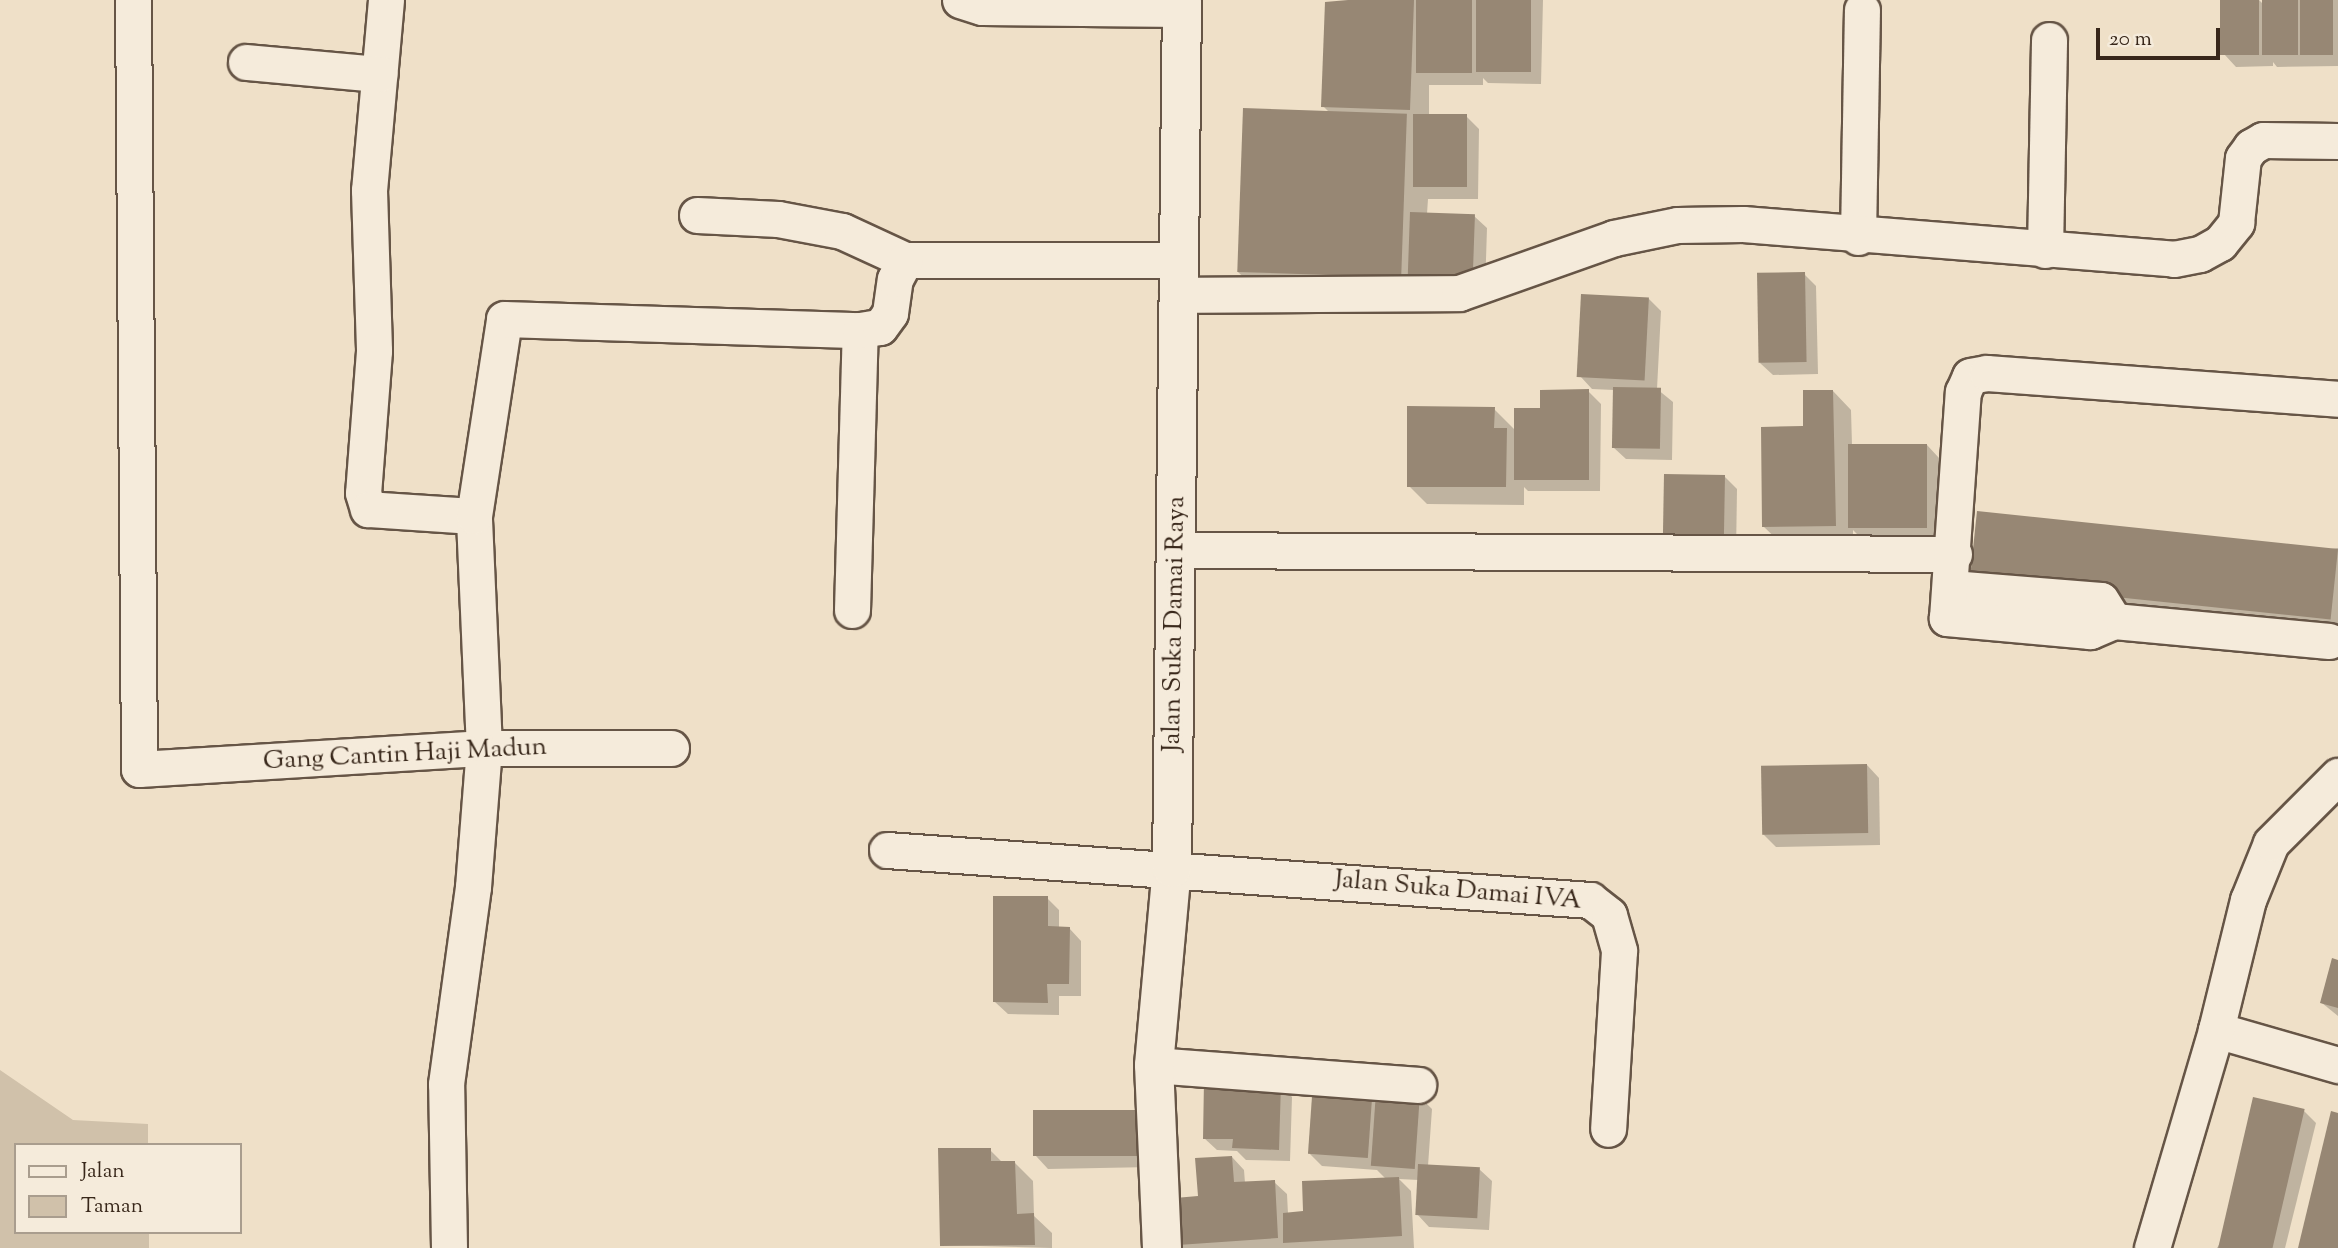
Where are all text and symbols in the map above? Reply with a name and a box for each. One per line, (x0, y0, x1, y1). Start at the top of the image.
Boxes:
scale bar (2100, 14, 2224, 58)
text: 20 m (2109, 25, 2152, 55)
street label: Jalan Suka Damai Raya (1157, 496, 1193, 752)
street label: Gang Cantin Haji Madun (262, 732, 548, 778)
street label: Jalan Suka Damai IVA (1333, 865, 1583, 917)
legend (14, 1143, 242, 1234)
text: Jalan (81, 1157, 125, 1187)
text: Taman (81, 1192, 143, 1222)

